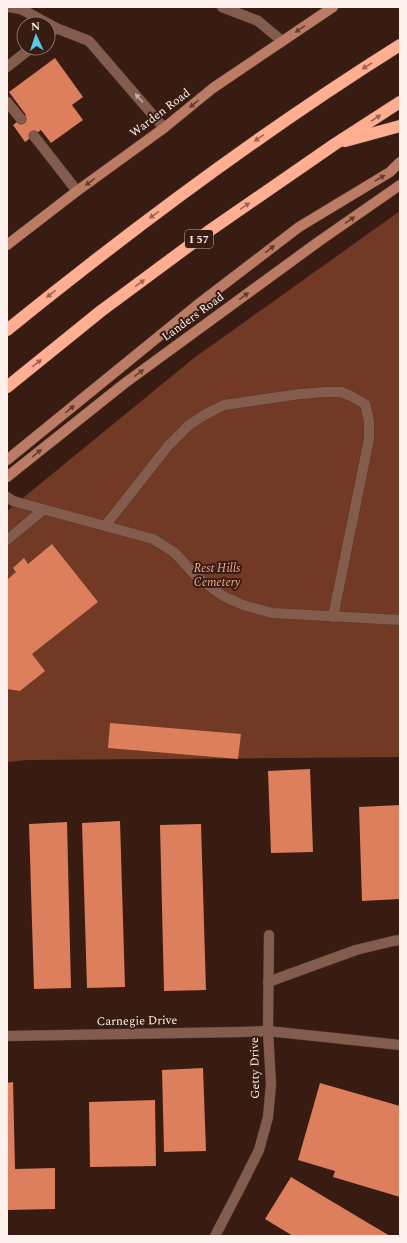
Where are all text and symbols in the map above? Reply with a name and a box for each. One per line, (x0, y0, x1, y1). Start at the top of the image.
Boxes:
north arrow (16, 16, 56, 56)
text: N (31, 18, 40, 35)
one-way arrow (295, 25, 305, 33)
one-way arrow (361, 62, 373, 69)
street label: Warden Road (126, 84, 195, 142)
one-way arrow (134, 93, 143, 104)
one-way arrow (189, 99, 199, 108)
one-way arrow (370, 114, 382, 121)
one-way arrow (254, 134, 265, 142)
one-way arrow (374, 174, 386, 181)
one-way arrow (85, 178, 95, 186)
one-way arrow (240, 203, 250, 211)
one-way arrow (149, 211, 159, 219)
one-way arrow (344, 216, 355, 224)
road number: I 57 (185, 230, 213, 248)
one-way arrow (264, 245, 275, 254)
one-way arrow (134, 278, 145, 287)
street label: Landers Road (158, 288, 228, 346)
one-way arrow (46, 290, 56, 298)
one-way arrow (239, 292, 250, 300)
one-way arrow (32, 358, 43, 367)
one-way arrow (134, 368, 145, 377)
one-way arrow (64, 405, 75, 414)
one-way arrow (32, 449, 43, 457)
park label: Rest Hills Cemetery (194, 559, 241, 592)
street label: Carnegie Drive (97, 1011, 178, 1031)
street label: Getty Drive (245, 1037, 265, 1099)

